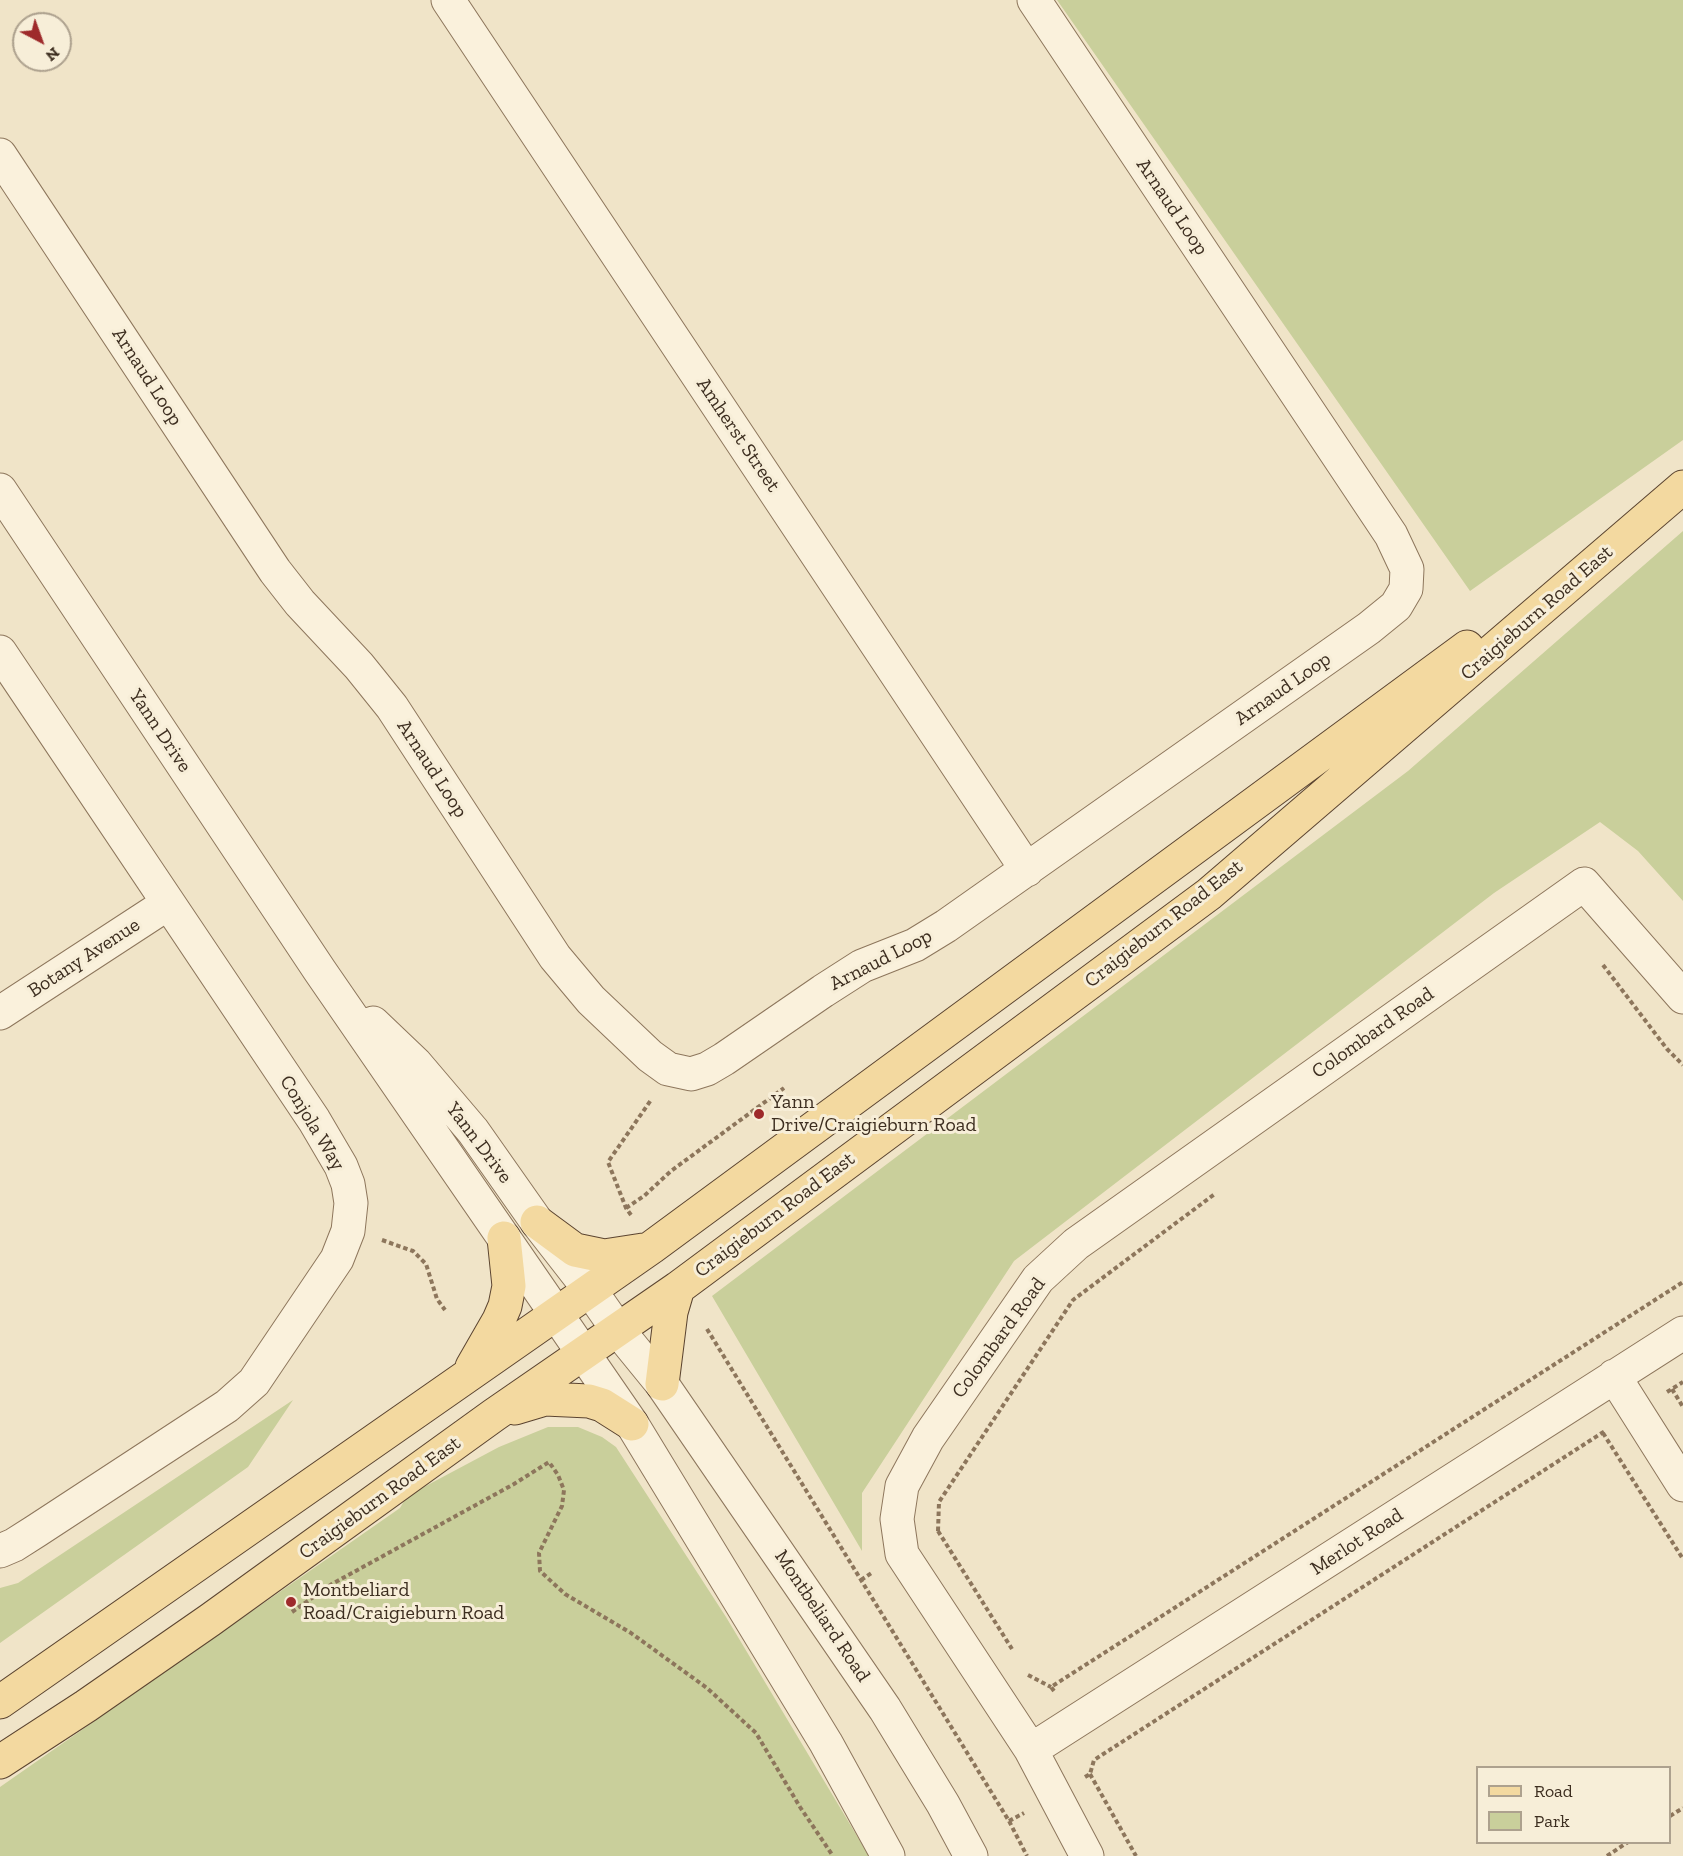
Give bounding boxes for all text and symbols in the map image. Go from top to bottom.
north arrow [12,12,72,72]
text: N [42,43,64,66]
street label: Arnaud Loop [1131,154,1213,260]
street label: Arnaud Loop [107,324,187,430]
street label: Amherst Street [691,373,785,497]
street label: Craigieburn Road East [1456,540,1618,686]
street label: Arnaud Loop [1230,647,1336,731]
street label: Yann Drive [123,685,197,777]
street label: Arnaud Loop [392,716,472,822]
street label: Craigieburn Road East [1080,855,1248,993]
street label: Botany Avenue [24,913,144,1003]
street label: Arnaud Loop [826,924,936,996]
street label: Colombard Road [1307,982,1439,1084]
street label: Conjola Way [274,1071,350,1175]
place label: Yann Drive/Craigieburn Road [771,1090,976,1137]
street label: Yann Drive [441,1098,517,1188]
marker: Yann Drive/Craigieburn Road [752,1107,766,1121]
street label: Craigieburn Road East [690,1147,860,1283]
street label: Colombard Road [947,1273,1051,1403]
street label: Craigieburn Road East [294,1431,466,1565]
street label: Merlot Road [1306,1503,1408,1581]
street label: Montbeliard Road [769,1545,875,1687]
place label: Montbeliard Road/Craigieburn Road [303,1578,504,1625]
marker: Montbeliard Road/Craigieburn Road [284,1595,298,1609]
legend [1476,1766,1671,1844]
text: Road [1534,1780,1573,1802]
text: Park [1534,1810,1570,1832]

